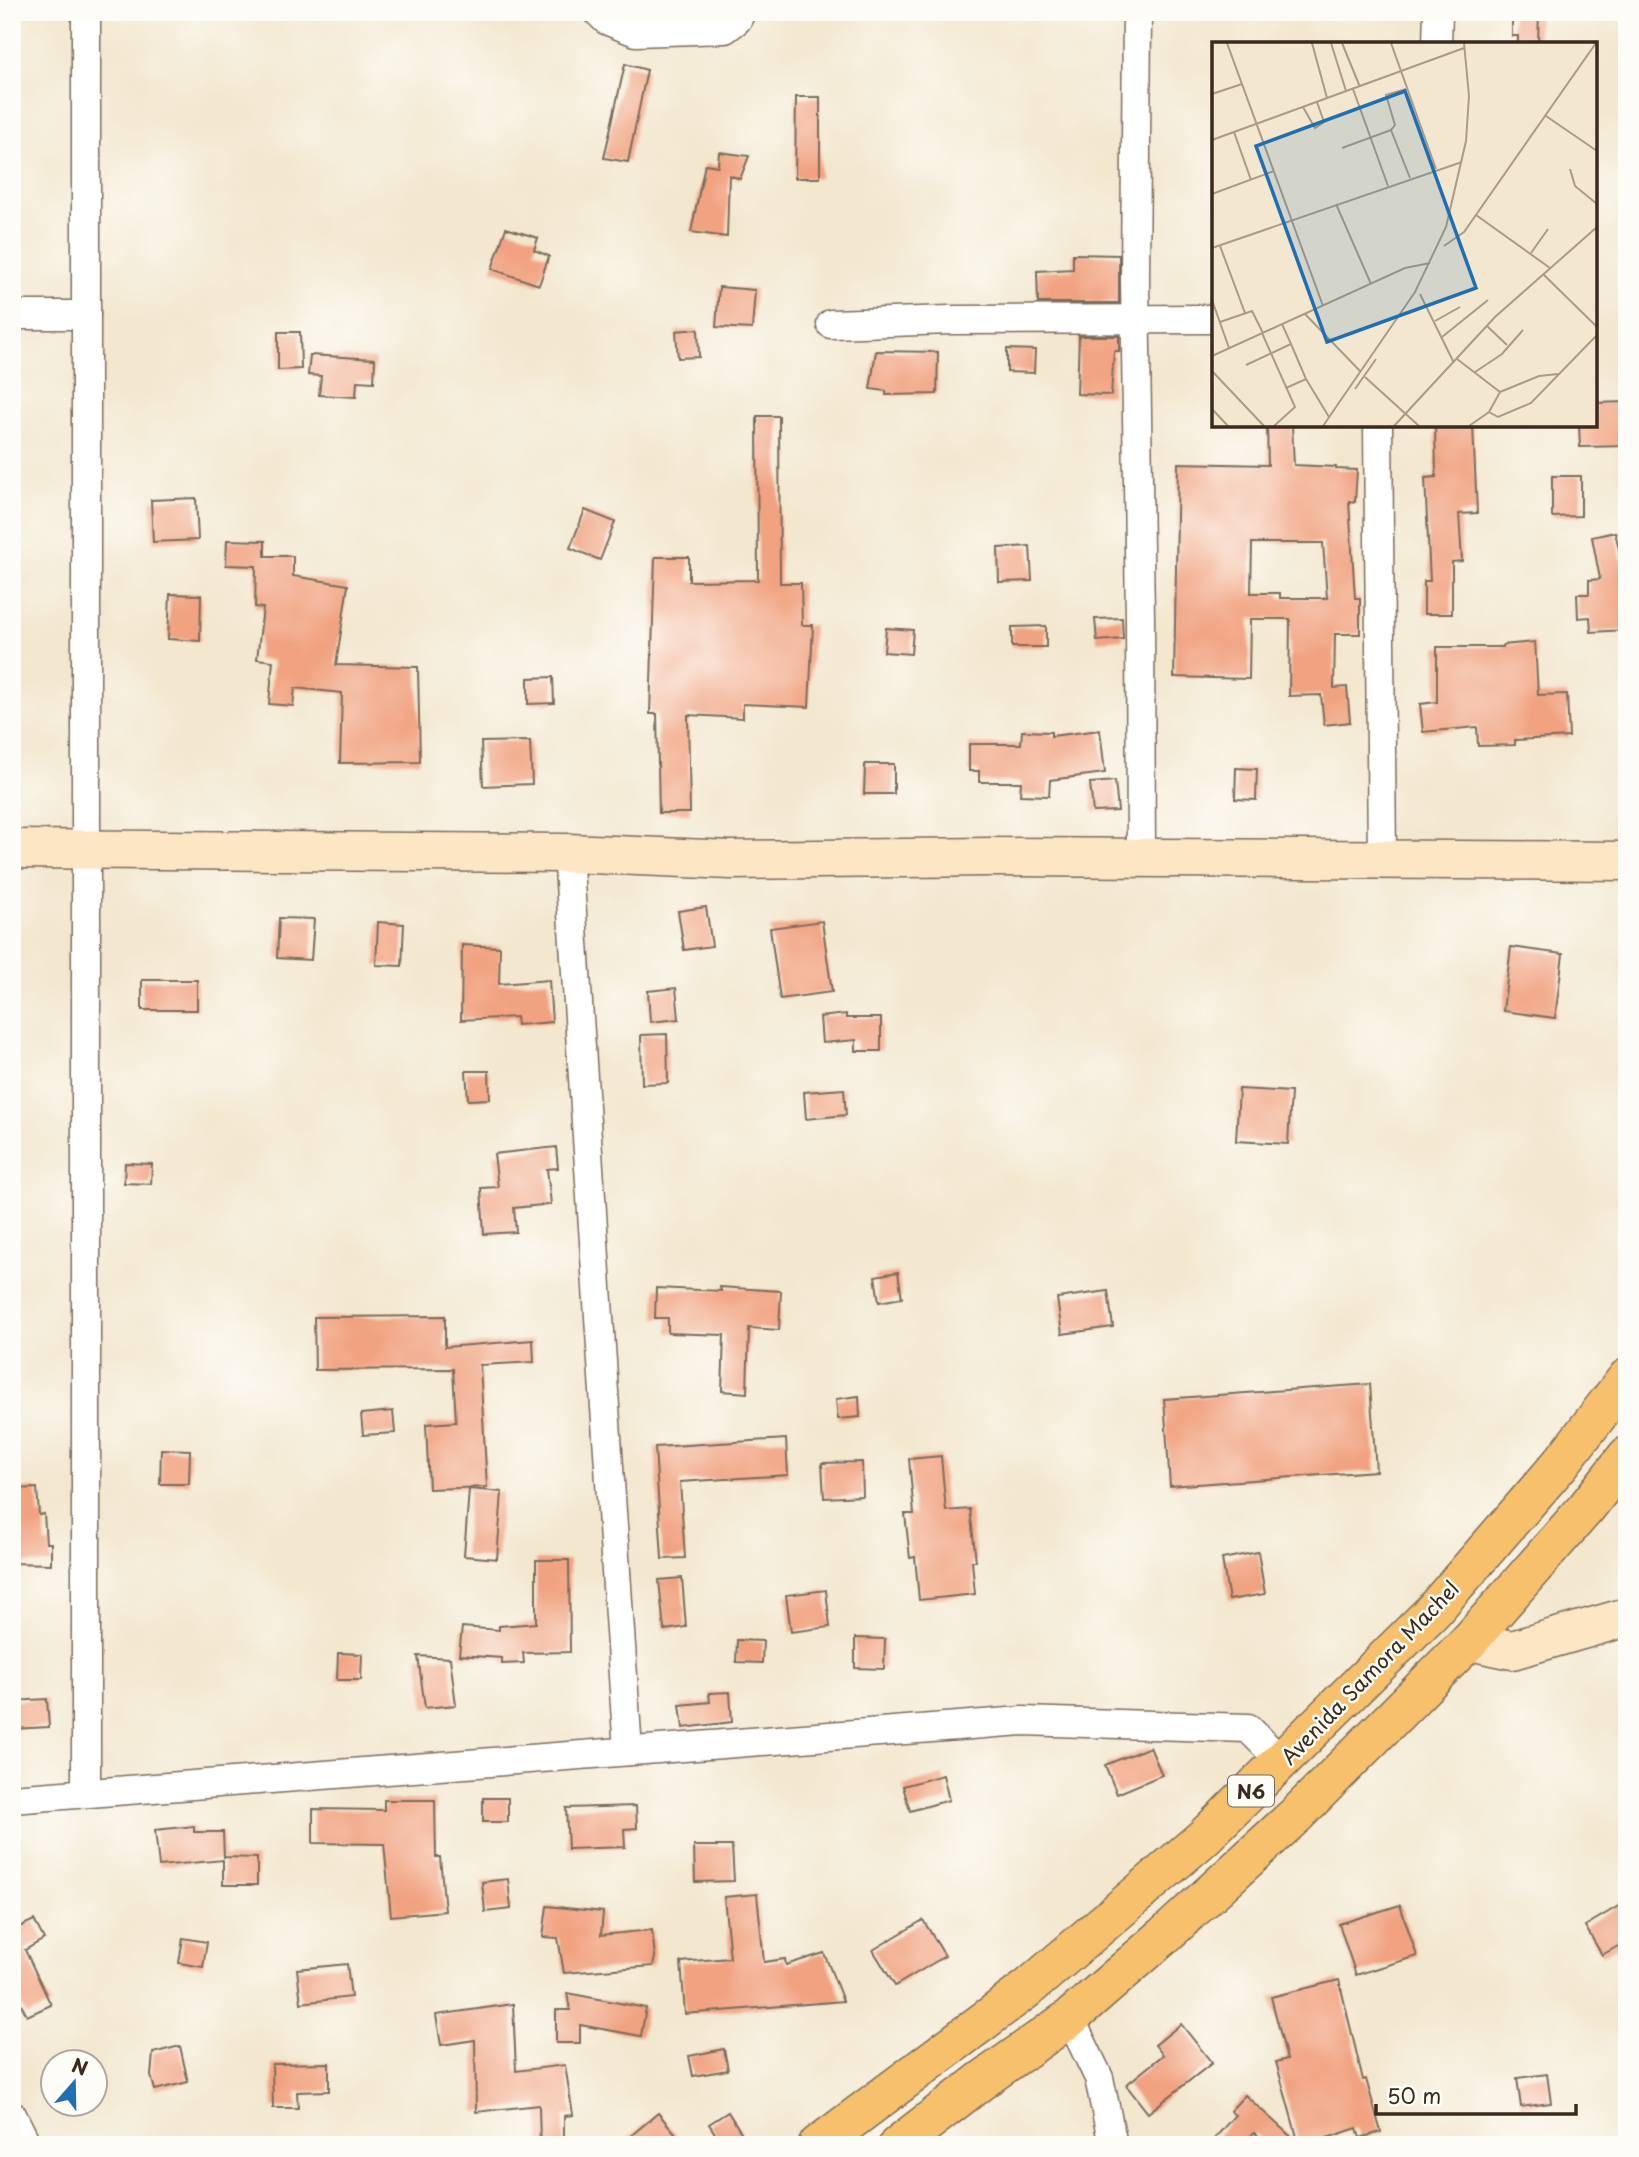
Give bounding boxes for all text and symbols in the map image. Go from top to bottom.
inset map [1212,42,1597,427]
street label: Avenida Samora Machel [1272,1573,1466,1771]
road number: N6 [1228,1776,1274,1806]
north arrow [38,2048,108,2118]
text: N [68,2050,92,2082]
scale bar [1376,2073,1576,2117]
text: 50 m [1387,2079,1441,2111]

